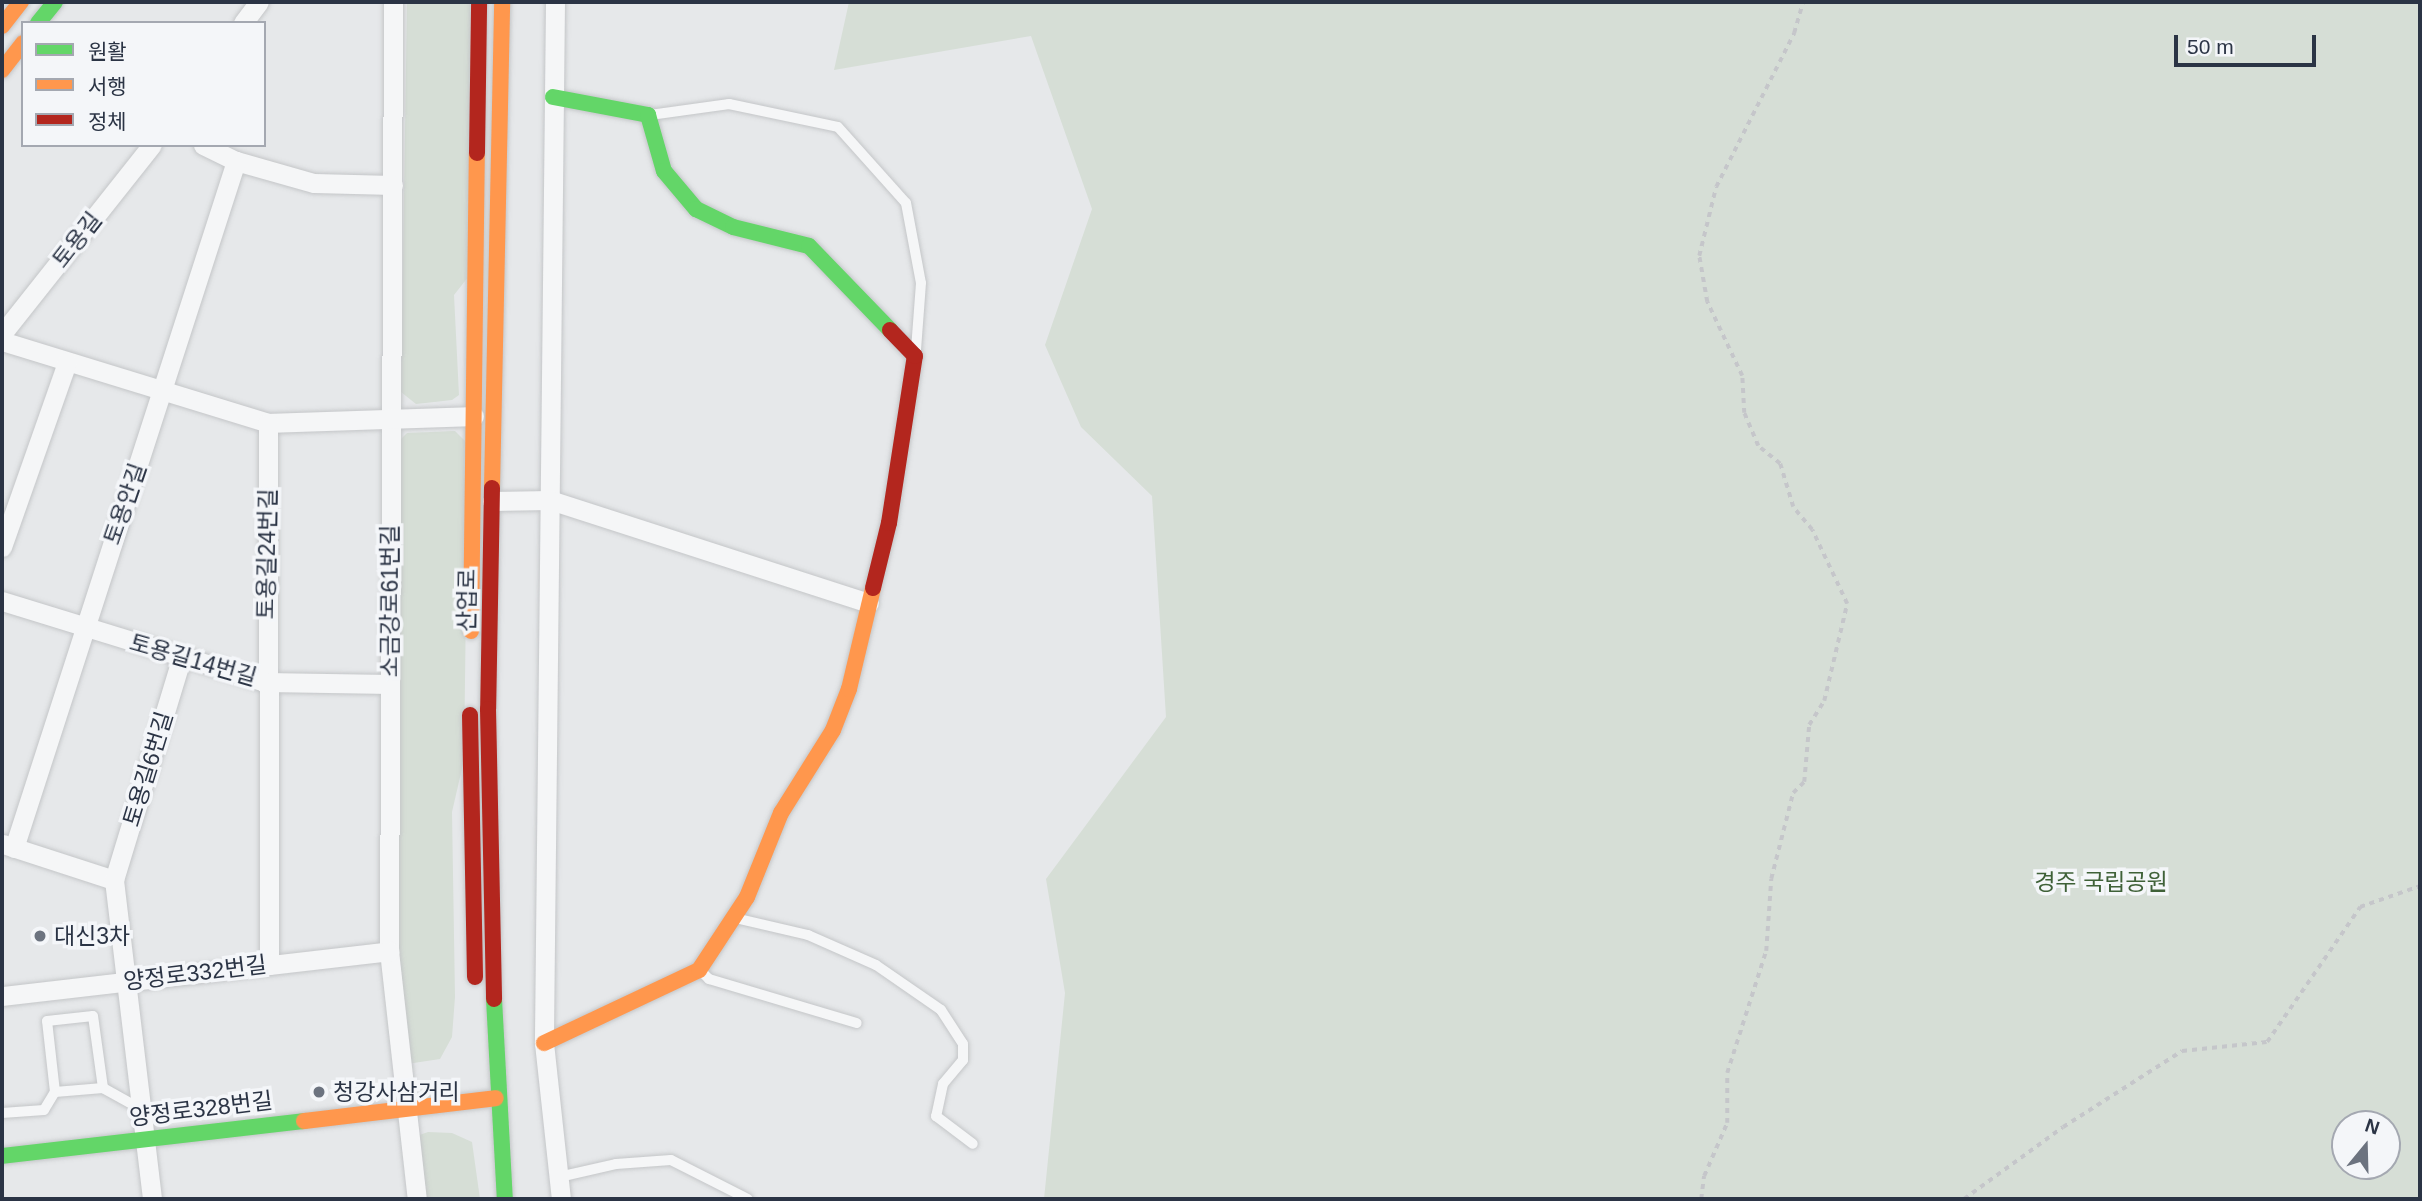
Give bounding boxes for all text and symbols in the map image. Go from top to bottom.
legend [21,21,266,147]
scale bar [2177,21,2319,65]
text: 50 m [2187,35,2234,58]
text: 원활 [88,40,127,63]
text: 서행 [88,75,127,98]
text: 정체 [88,110,127,133]
street label: 토용길 [47,206,107,274]
street label: 토용안길 [98,459,152,549]
street label: 토용길24번길 [252,488,282,620]
street label: 소금강로61번길 [376,525,404,677]
street label: 산업로 [453,568,481,632]
street label: 토용길14번길 [126,629,260,691]
street label: 토용길6번길 [117,708,179,830]
park label: 경주 국립공원 [2034,868,2168,896]
place label: 대신3차 [54,922,130,950]
marker: 대신3차 [32,928,48,944]
street label: 양정로332번길 [122,951,268,995]
place label: 청강사삼거리 [333,1078,460,1106]
marker: 청강사삼거리 [311,1084,327,1100]
street label: 양정로328번길 [128,1087,274,1131]
north arrow [2331,1110,2401,1180]
text: N [2362,1114,2382,1139]

